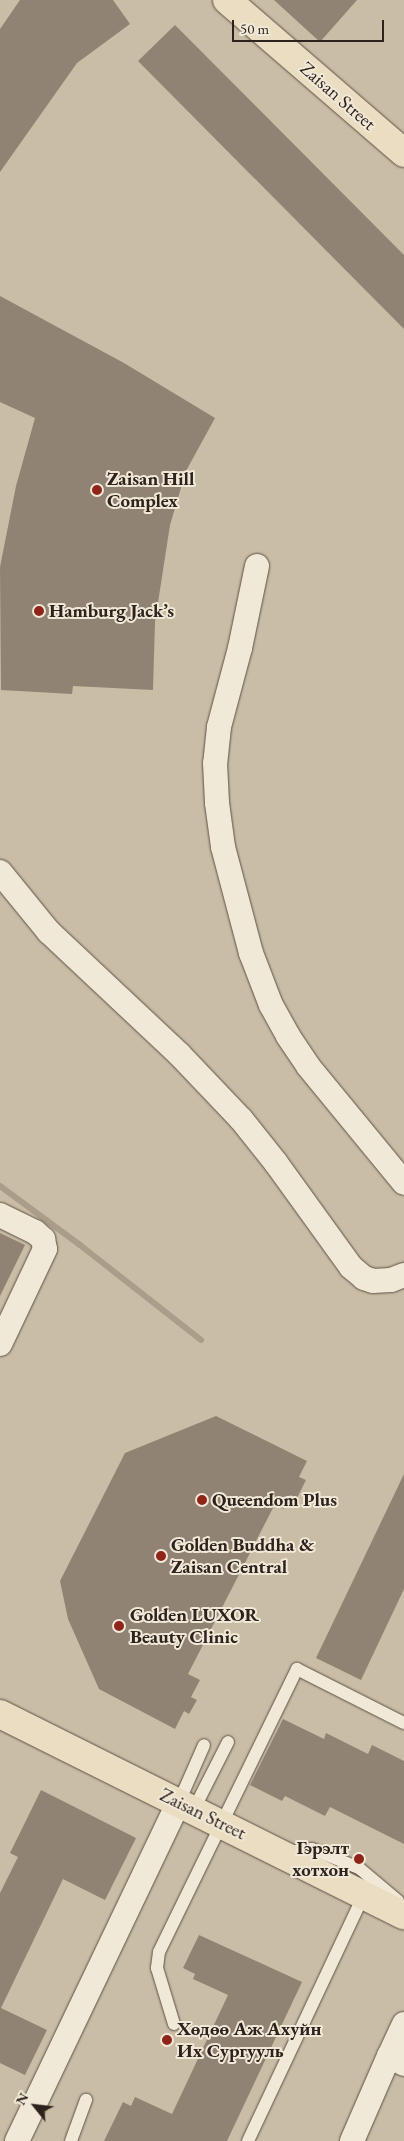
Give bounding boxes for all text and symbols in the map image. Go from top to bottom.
scale bar [234,10,386,42]
text: 50 m [240,19,269,38]
street label: Zaisan Street [295,57,381,135]
place label: Zaisan Hill Complex [107,468,194,512]
marker: Zaisan Hill Complex [91,484,103,496]
place label: Hamburg Jack’s [49,600,174,622]
marker: Hamburg Jack’s [33,605,45,617]
place label: Queendom Plus [212,1489,337,1511]
marker: Queendom Plus [196,1494,208,1506]
place label: Golden Buddha & Zaisan Central [171,1534,314,1578]
marker: Golden Buddha & Zaisan Central [155,1550,167,1562]
place label: Golden LUXOR Beauty Clinic [130,1604,259,1648]
marker: Golden LUXOR Beauty Clinic [112,1619,126,1633]
street label: Zaisan Street [156,1783,250,1845]
place label: Гэрэлт хотхон [292,1837,349,1881]
marker: Гэрэлт хотхон [353,1853,365,1865]
place label: Хөдөө Аж Ахуйн Их Сургууль [177,2018,322,2062]
marker: Хөдөө Аж Ахуйн Их Сургууль [161,2034,173,2046]
north arrow [10,2081,60,2131]
text: N [11,2089,32,2108]

